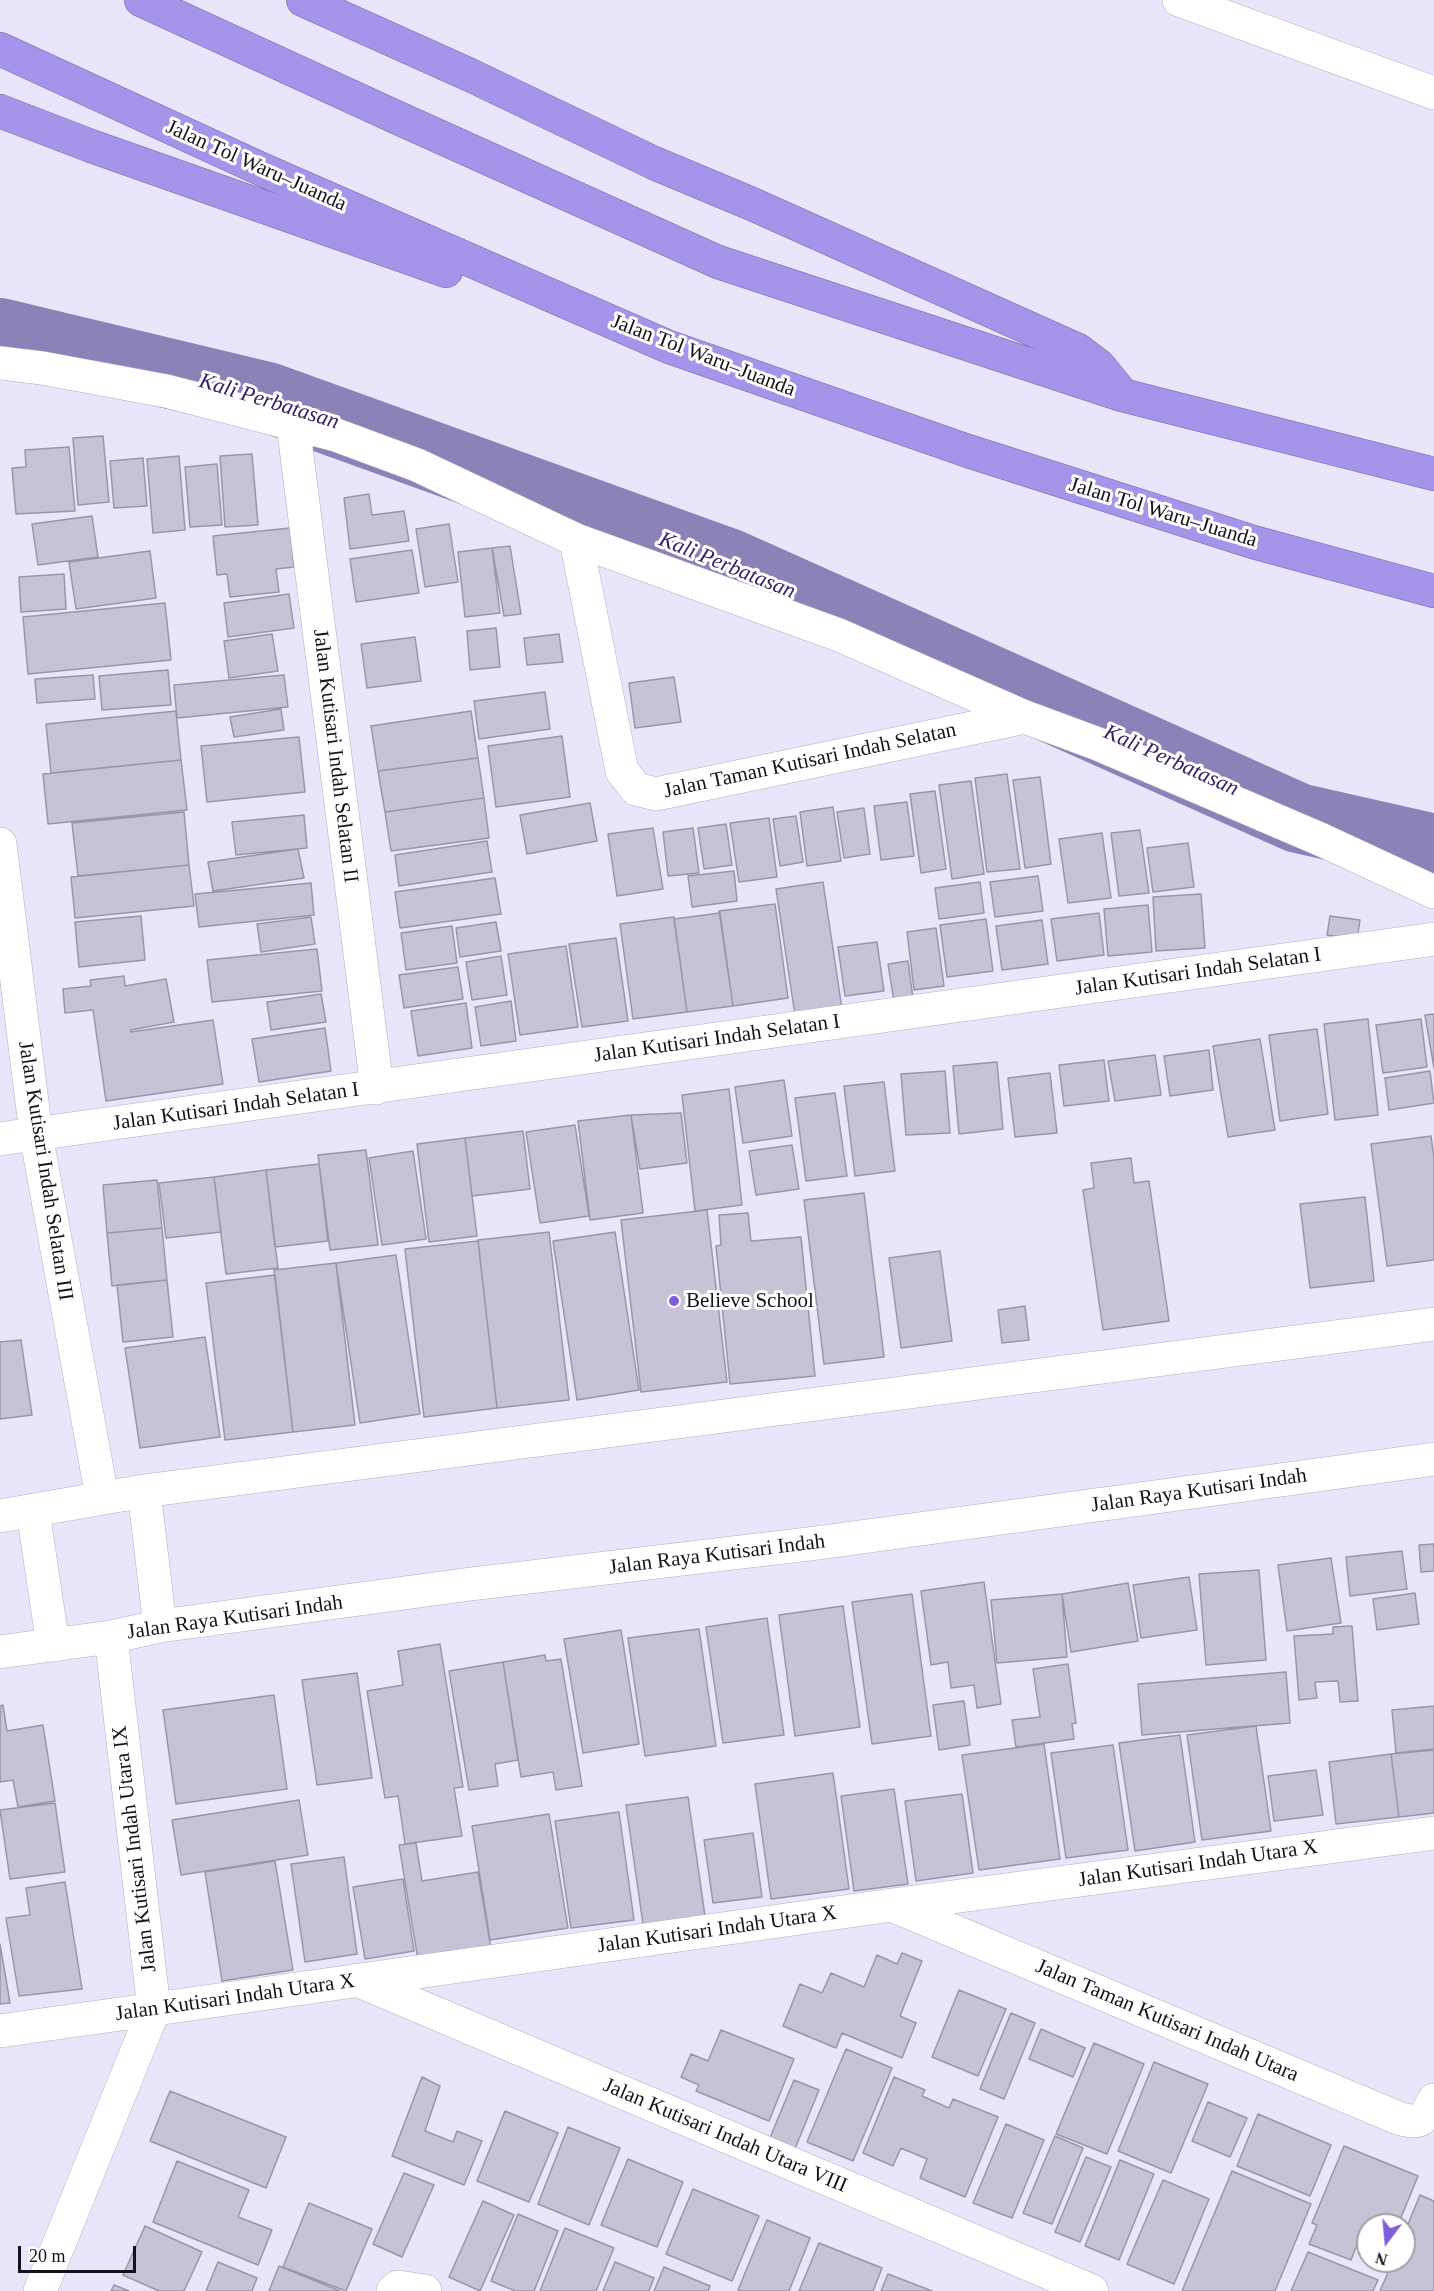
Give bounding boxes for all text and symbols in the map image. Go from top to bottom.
street label: Jalan Tol Waru–Juanda [162,115,350,217]
street label: Jalan Tol Waru–Juanda [607,309,799,403]
water label: Kali Perbatasan [196,368,342,436]
street label: Jalan Tol Waru–Juanda [1066,472,1260,554]
water label: Kali Perbatasan [655,527,799,605]
street label: Jalan Kutisari Indah Selatan II [307,628,363,884]
street label: Jalan Taman Kutisari Indah Selatan [662,718,958,804]
water label: Kali Perbatasan [1099,719,1243,803]
street label: Jalan Kutisari Indah Selatan I [1073,942,1323,1002]
street label: Jalan Kutisari Indah Selatan I [592,1009,842,1069]
street label: Jalan Kutisari Indah Selatan III [12,1039,78,1303]
street label: Jalan Kutisari Indah Selatan I [111,1077,361,1137]
place label: Believe School [686,1288,814,1314]
marker: Believe School [667,1294,681,1308]
street label: Jalan Raya Kutisari Indah [1090,1463,1308,1519]
street label: Jalan Raya Kutisari Indah [608,1529,826,1581]
street label: Jalan Raya Kutisari Indah [126,1590,344,1646]
street label: Jalan Kutisari Indah Utara IX [107,1724,163,1974]
street label: Jalan Kutisari Indah Utara X [1077,1835,1319,1893]
street label: Jalan Kutisari Indah Utara X [596,1901,838,1959]
street label: Jalan Taman Kutisari Indah Utara [1032,1954,1302,2088]
street label: Jalan Kutisari Indah Utara X [114,1969,356,2027]
street label: Jalan Kutisari Indah Utara VIII [599,2073,851,2199]
north arrow [1356,2213,1416,2273]
scale bar [21,2234,140,2272]
text: 20 m [29,2246,66,2266]
text: N [1374,2249,1389,2269]

